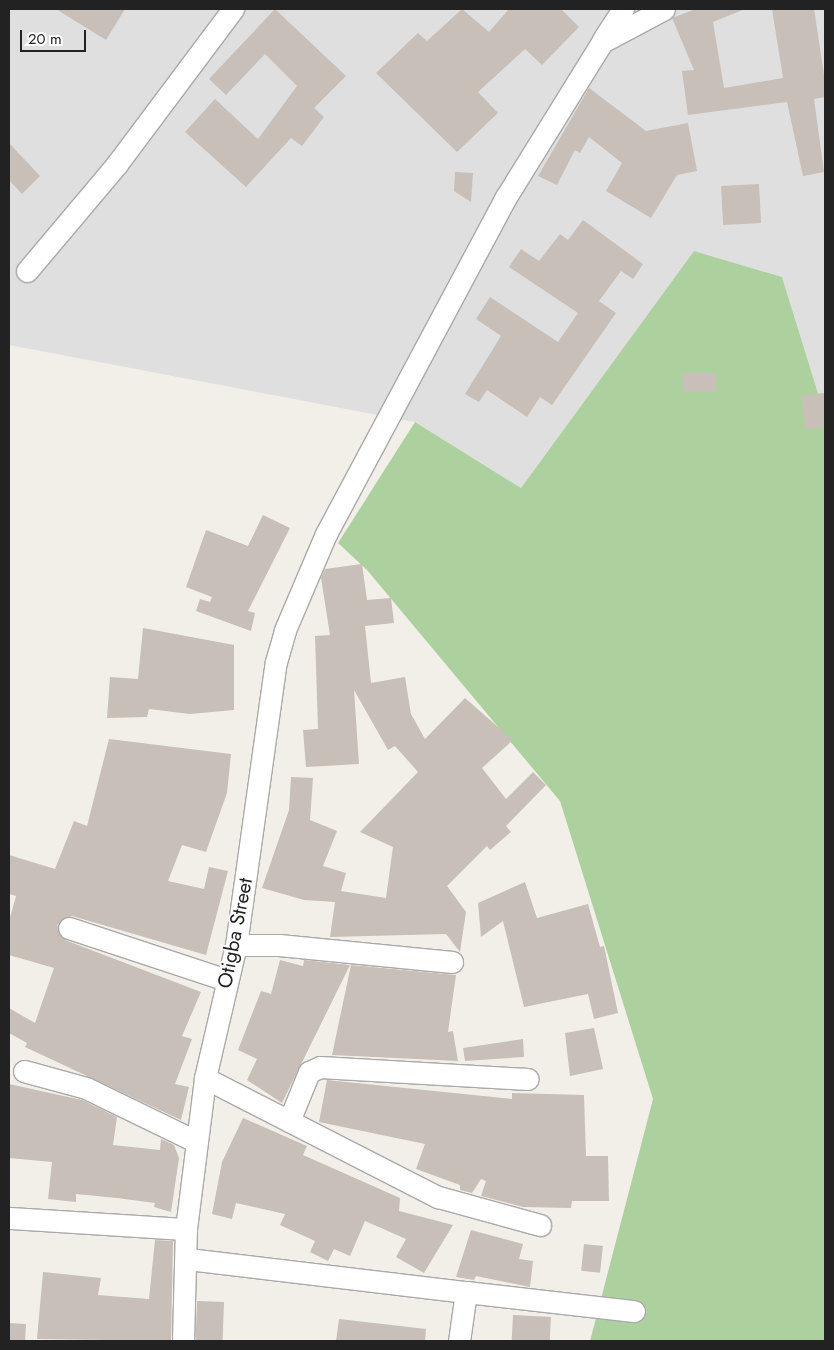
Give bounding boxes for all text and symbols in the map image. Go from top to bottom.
scale bar [22,20,89,52]
text: 20 m [28,28,62,50]
street label: Otigba Street [213,876,257,990]

